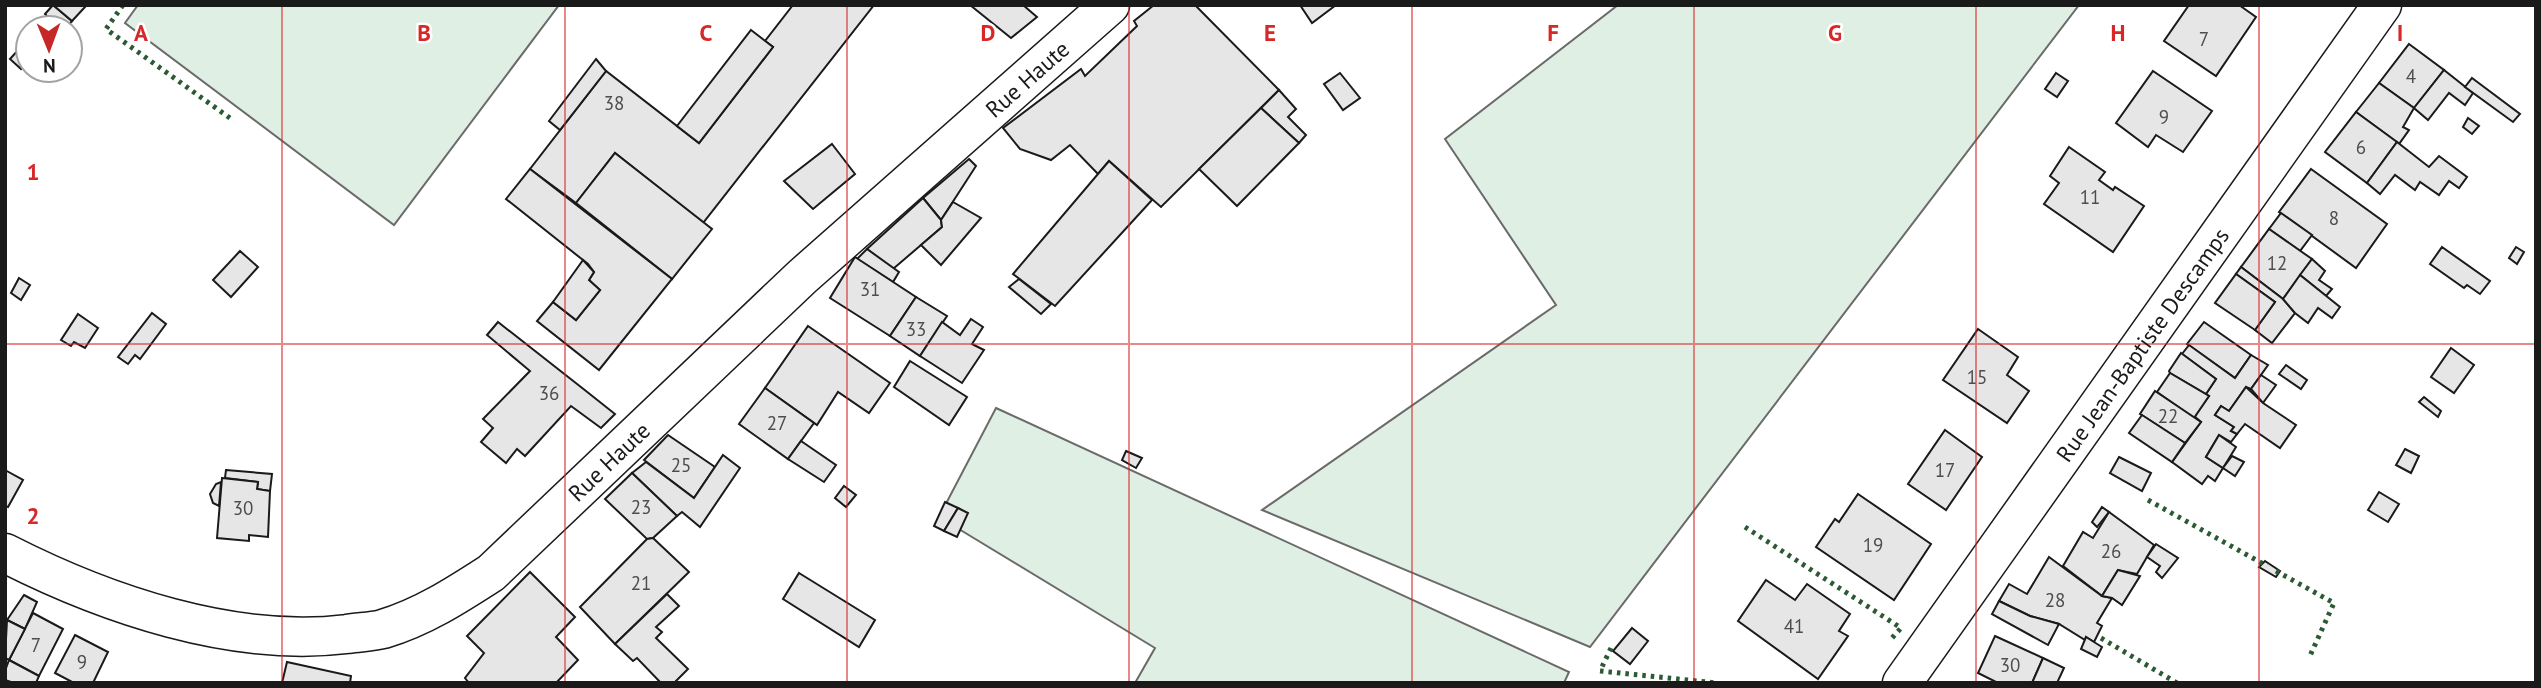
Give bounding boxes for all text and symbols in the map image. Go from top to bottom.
north arrow [14,14,84,84]
text: A [134,18,148,47]
text: B [417,18,431,47]
text: C [700,18,713,47]
text: D [981,18,995,47]
text: E [1264,18,1276,47]
text: F [1547,18,1559,47]
text: G [1828,18,1842,47]
text: H [2111,18,2125,47]
text: I [2397,18,2403,47]
house number: 7 [2199,27,2209,51]
street label: Rue Haute [979,34,1075,123]
text: N [43,54,56,78]
house number: 4 [2406,64,2416,88]
house number: 38 [604,91,624,115]
house number: 9 [2159,105,2169,129]
house number: 6 [2356,135,2366,159]
text: 1 [26,157,40,186]
house number: 11 [2080,185,2100,209]
house number: 8 [2329,206,2339,230]
street label: Rue Jean-Baptiste Descamps [2049,222,2234,467]
house number: 12 [2267,251,2287,275]
house number: 31 [860,277,880,301]
house number: 33 [906,317,926,341]
house number: 15 [1967,365,1987,389]
house number: 36 [539,381,559,405]
house number: 22 [2158,404,2178,428]
house number: 27 [767,411,787,435]
street label: Rue Haute [561,415,656,507]
house number: 25 [671,453,691,477]
house number: 17 [1935,458,1955,482]
house number: 23 [631,495,651,519]
house number: 30 [233,496,253,520]
text: 2 [26,501,40,530]
house number: 19 [1863,533,1883,557]
house number: 26 [2101,539,2121,563]
house number: 21 [631,571,651,595]
house number: 28 [2045,588,2065,612]
house number: 41 [1784,614,1804,638]
house number: 7 [31,633,41,657]
house number: 9 [77,650,87,674]
house number: 30 [2000,653,2020,677]

